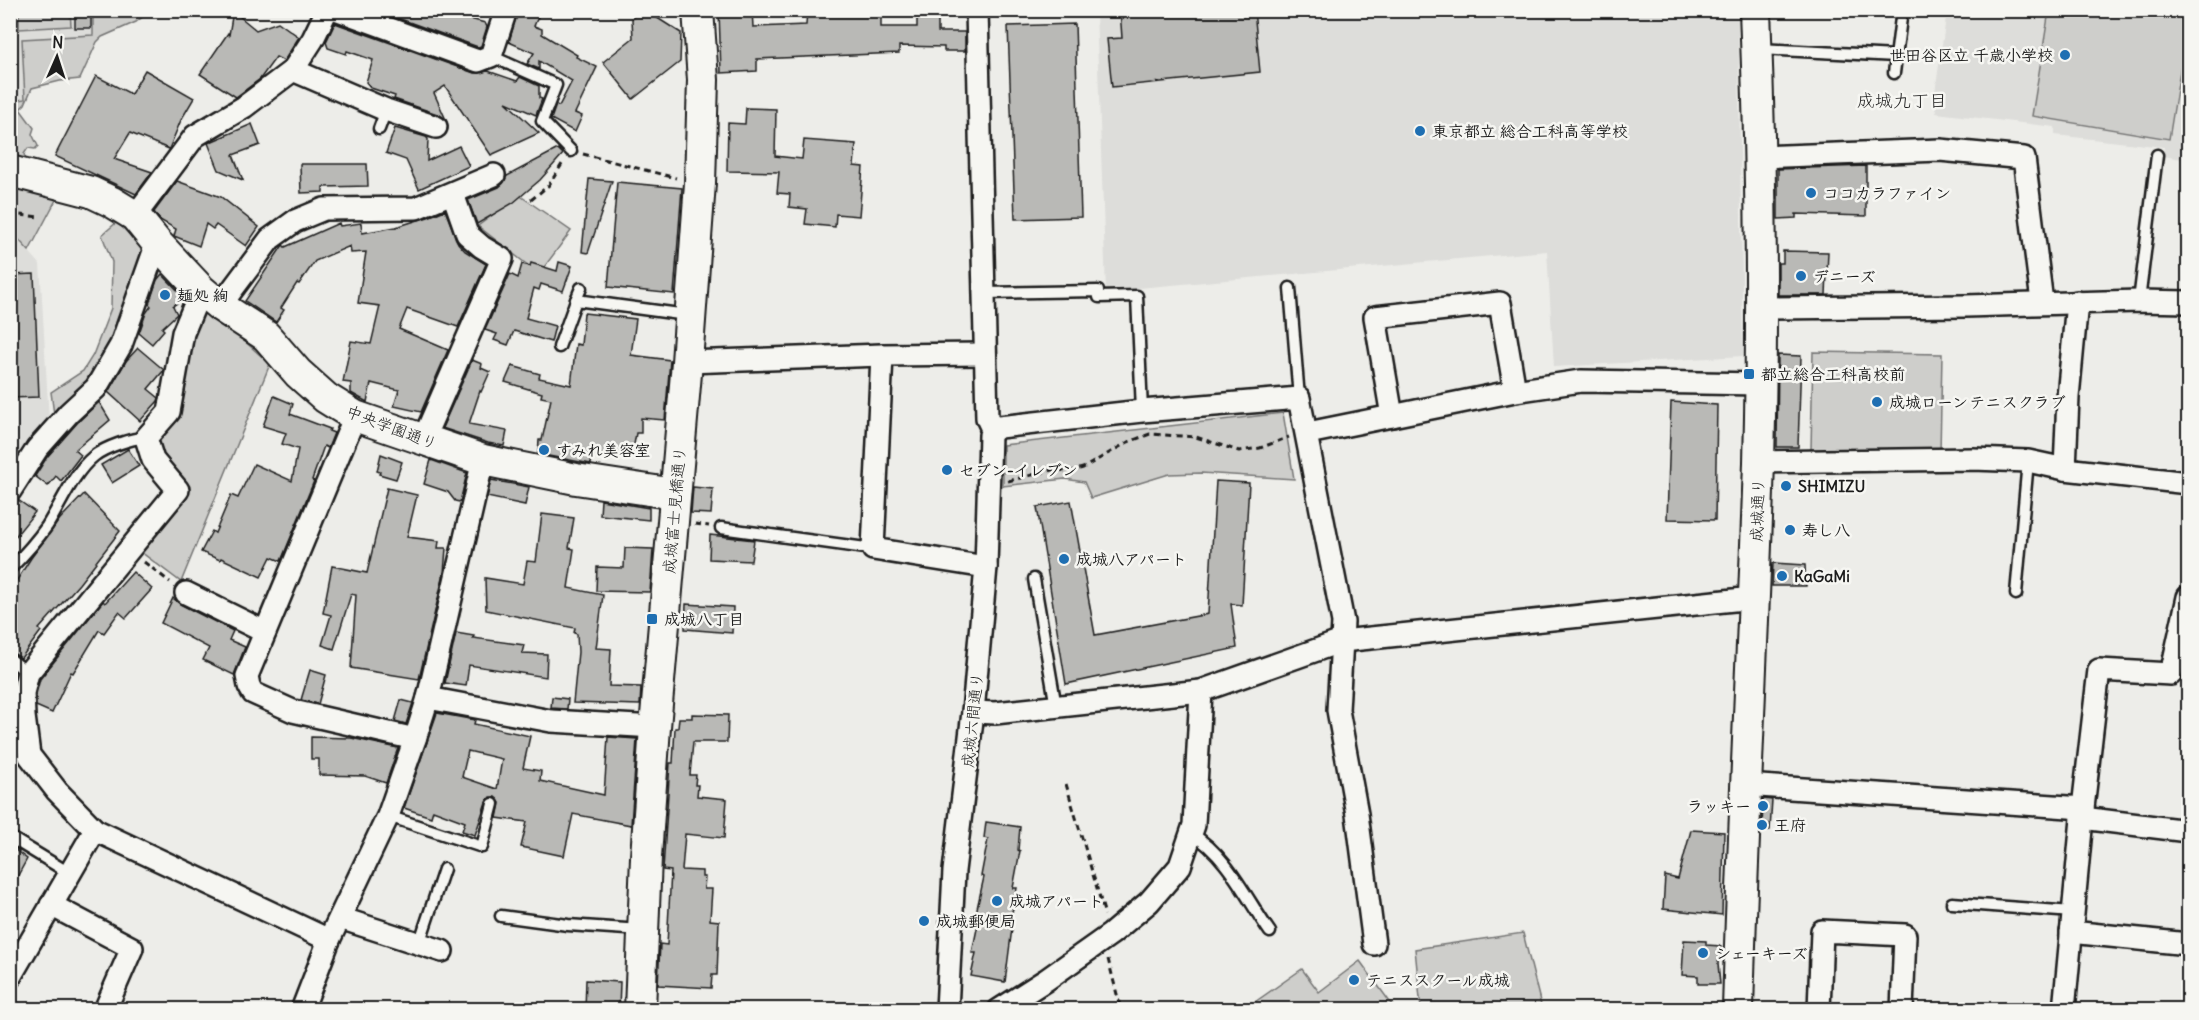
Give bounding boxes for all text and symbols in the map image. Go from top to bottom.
north arrow [27,27,87,87]
text: N [52,32,64,52]
place label: 世田谷区立 千歳小学校 [1889,45,2053,65]
marker: 世田谷区立 千歳小学校 [2058,48,2072,62]
district label: 成城九丁目 [1857,89,1947,112]
place label: 東京都立 総合工科高等学校 [1432,121,1628,141]
marker: 東京都立 総合工科高等学校 [1413,124,1427,138]
place label: ココカラファイン [1823,183,1951,203]
marker: ココカラファイン [1804,186,1818,200]
place label: デニーズ [1813,266,1875,286]
marker: デニーズ [1794,269,1808,283]
place label: 麺処 絢 [177,285,229,305]
marker: 麺処 絢 [158,288,172,302]
place label: 都立総合工科高校前 [1761,364,1905,384]
marker: 都立総合工科高校前 [1742,367,1756,381]
place label: 成城ローンテニスクラブ [1889,392,2066,412]
marker: 成城ローンテニスクラブ [1870,395,1884,409]
street label: 中央学園通り [344,400,440,454]
place label: すみれ美容室 [556,440,651,460]
marker: すみれ美容室 [537,443,551,457]
street label: 成城富士見橋通り [658,445,690,575]
place label: セブン-イレブン [959,460,1078,480]
marker: セブン-イレブン [940,463,954,477]
place label: SHIMIZU [1798,476,1865,496]
street label: 成城通り [1746,478,1768,542]
marker: SHIMIZU [1779,479,1793,493]
place label: 寿し八 [1802,520,1850,540]
marker: 寿し八 [1783,523,1797,537]
place label: 成城八アパート [1076,549,1187,569]
marker: 成城八アパート [1057,552,1071,566]
place label: KaGaMi [1794,566,1850,586]
marker: KaGaMi [1775,569,1789,583]
place label: 成城八丁目 [664,609,744,629]
marker: 成城八丁目 [645,612,659,626]
street label: 成城六間通り [957,671,987,769]
place label: ラッキー [1687,796,1751,816]
marker: ラッキー [1756,799,1770,813]
place label: 王府 [1774,815,1806,835]
marker: 王府 [1755,818,1769,832]
place label: 成城アパート [1009,891,1104,911]
marker: 成城アパート [990,894,1004,908]
place label: 成城郵便局 [936,911,1016,931]
marker: 成城郵便局 [917,914,931,928]
place label: シェーキーズ [1715,943,1807,963]
marker: シェーキーズ [1696,946,1710,960]
place label: テニススクール成城 [1366,970,1510,990]
marker: テニススクール成城 [1347,973,1361,987]

